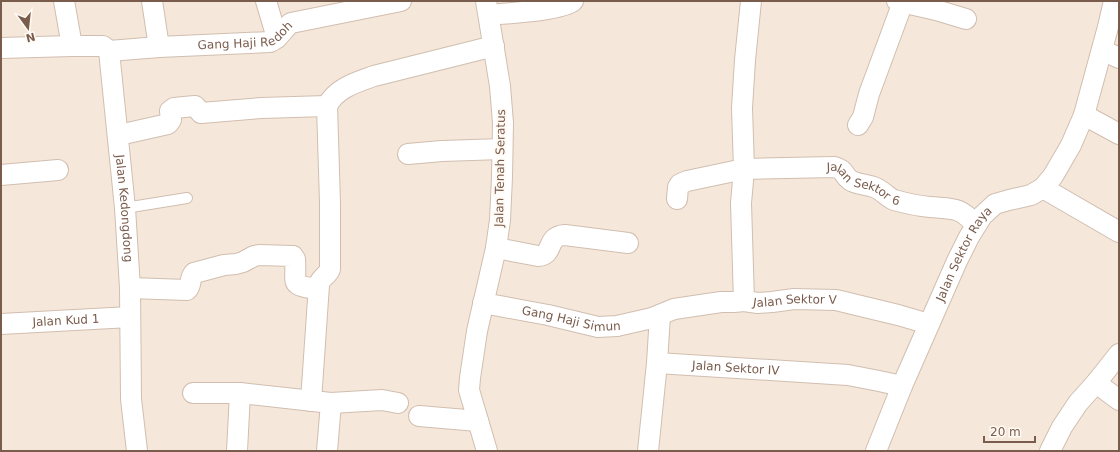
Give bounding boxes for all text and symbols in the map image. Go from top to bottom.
north arrow [8,8,48,48]
street label: Gang Haji Redoh [197,18,295,52]
text: N [24,30,37,45]
street label: Jalan Tenah Seratus [492,109,508,228]
street label: Jalan Kedongdong [112,153,135,263]
street label: Jalan Sektor 6 [826,160,902,208]
street label: Jalan Sektor Raya [933,204,995,305]
street label: Jalan Sektor V [751,292,838,310]
street label: Gang Haji Simun [521,303,621,334]
street label: Jalan Kud 1 [31,312,100,329]
street label: Jalan Sektor IV [691,358,781,378]
scale bar [984,418,1035,444]
text: 20 m [990,425,1021,439]

